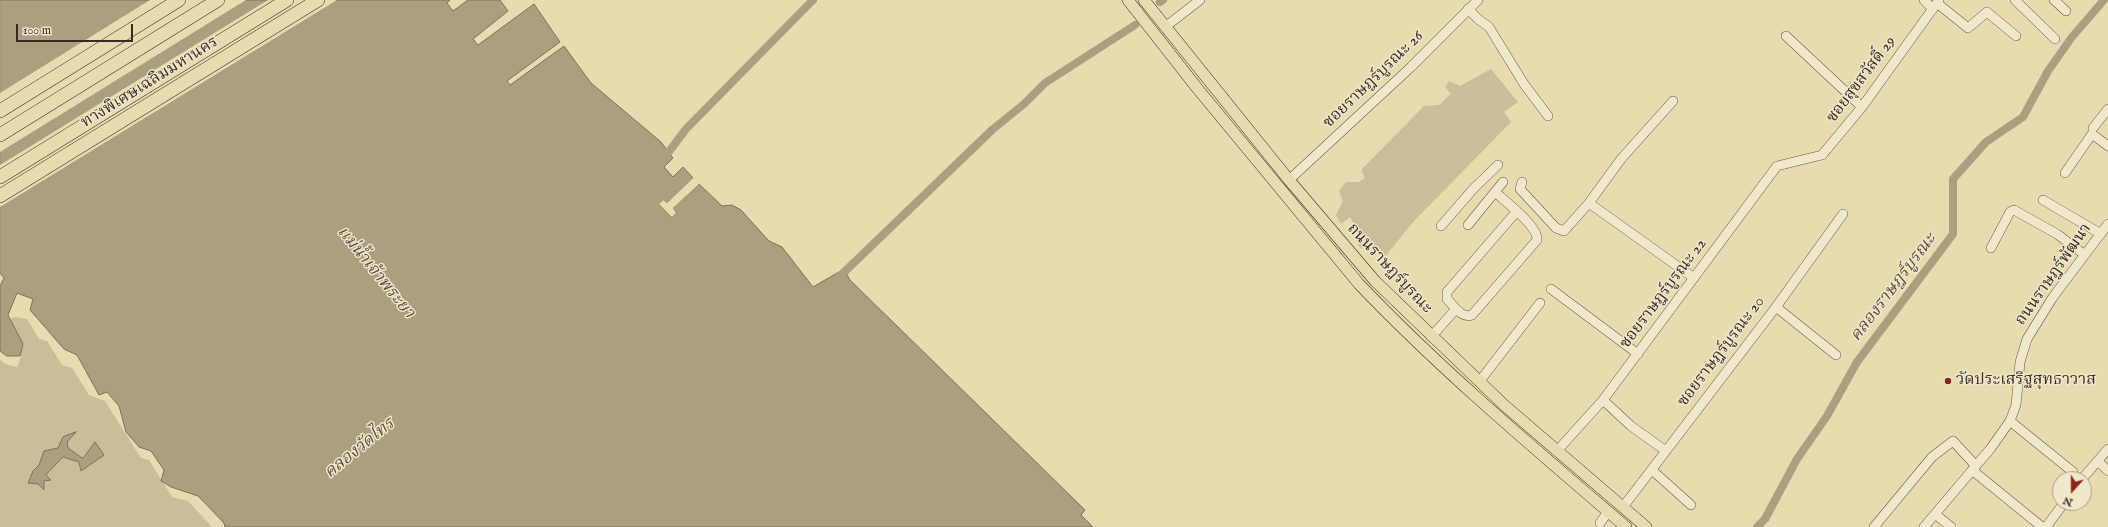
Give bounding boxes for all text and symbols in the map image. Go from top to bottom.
scale bar [18,16,135,42]
text: 100 m [23,23,51,38]
street label: ซอยราษฎร์บูรณะ 26 [1320,27,1428,133]
street label: ทางพิเศษเฉลิมมหานคร [78,33,222,133]
street label: ซอยสุขสวัสดิ์ 29 [1823,33,1901,127]
street label: ถนนราษฎร์บูรณะ [1342,220,1436,318]
street label: ถนนราษฎร์พัฒนา [2012,220,2096,330]
water label: แม่น้ำเจ้าพระยา [332,223,418,323]
water label: คลองราษฎร์บูรณะ [1847,230,1941,346]
street label: ซอยราษฎร์บูรณะ 22 [1616,235,1712,353]
street label: ซอยราษฎร์บูรณะ 20 [1674,293,1770,411]
place label: วัดประเสริฐสุทธาวาส [1956,371,2096,391]
marker: วัดประเสริฐสุทธาวาส [1943,376,1953,386]
water label: คลองวัดไทร [321,415,399,483]
north arrow [2052,471,2092,511]
text: N [2061,493,2075,510]

